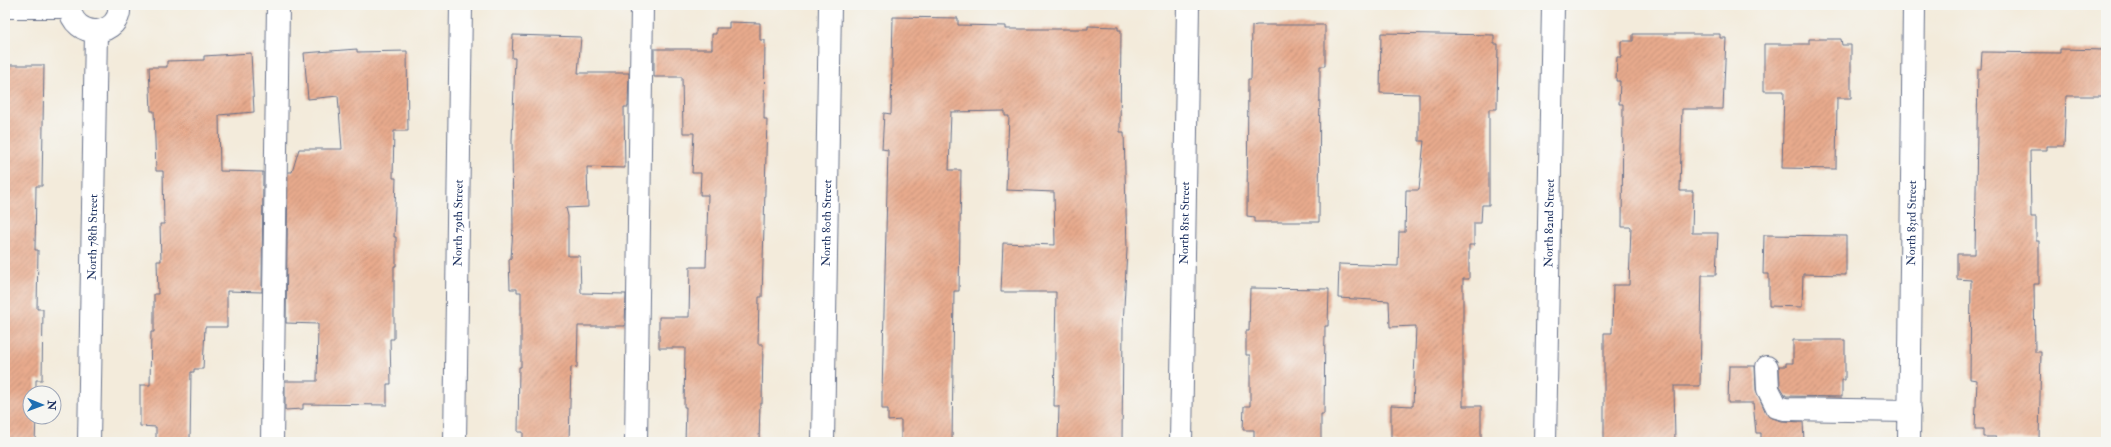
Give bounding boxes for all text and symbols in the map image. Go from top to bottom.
street label: North 82nd Street [1541,178,1558,268]
street label: North 79th Street [450,179,467,267]
street label: North 80th Street [819,179,835,267]
street label: North 83rd Street [1904,180,1920,266]
street label: North 81st Street [1177,181,1193,265]
street label: North 78th Street [85,194,101,280]
north arrow [22,385,62,425]
text: N [45,399,58,411]

